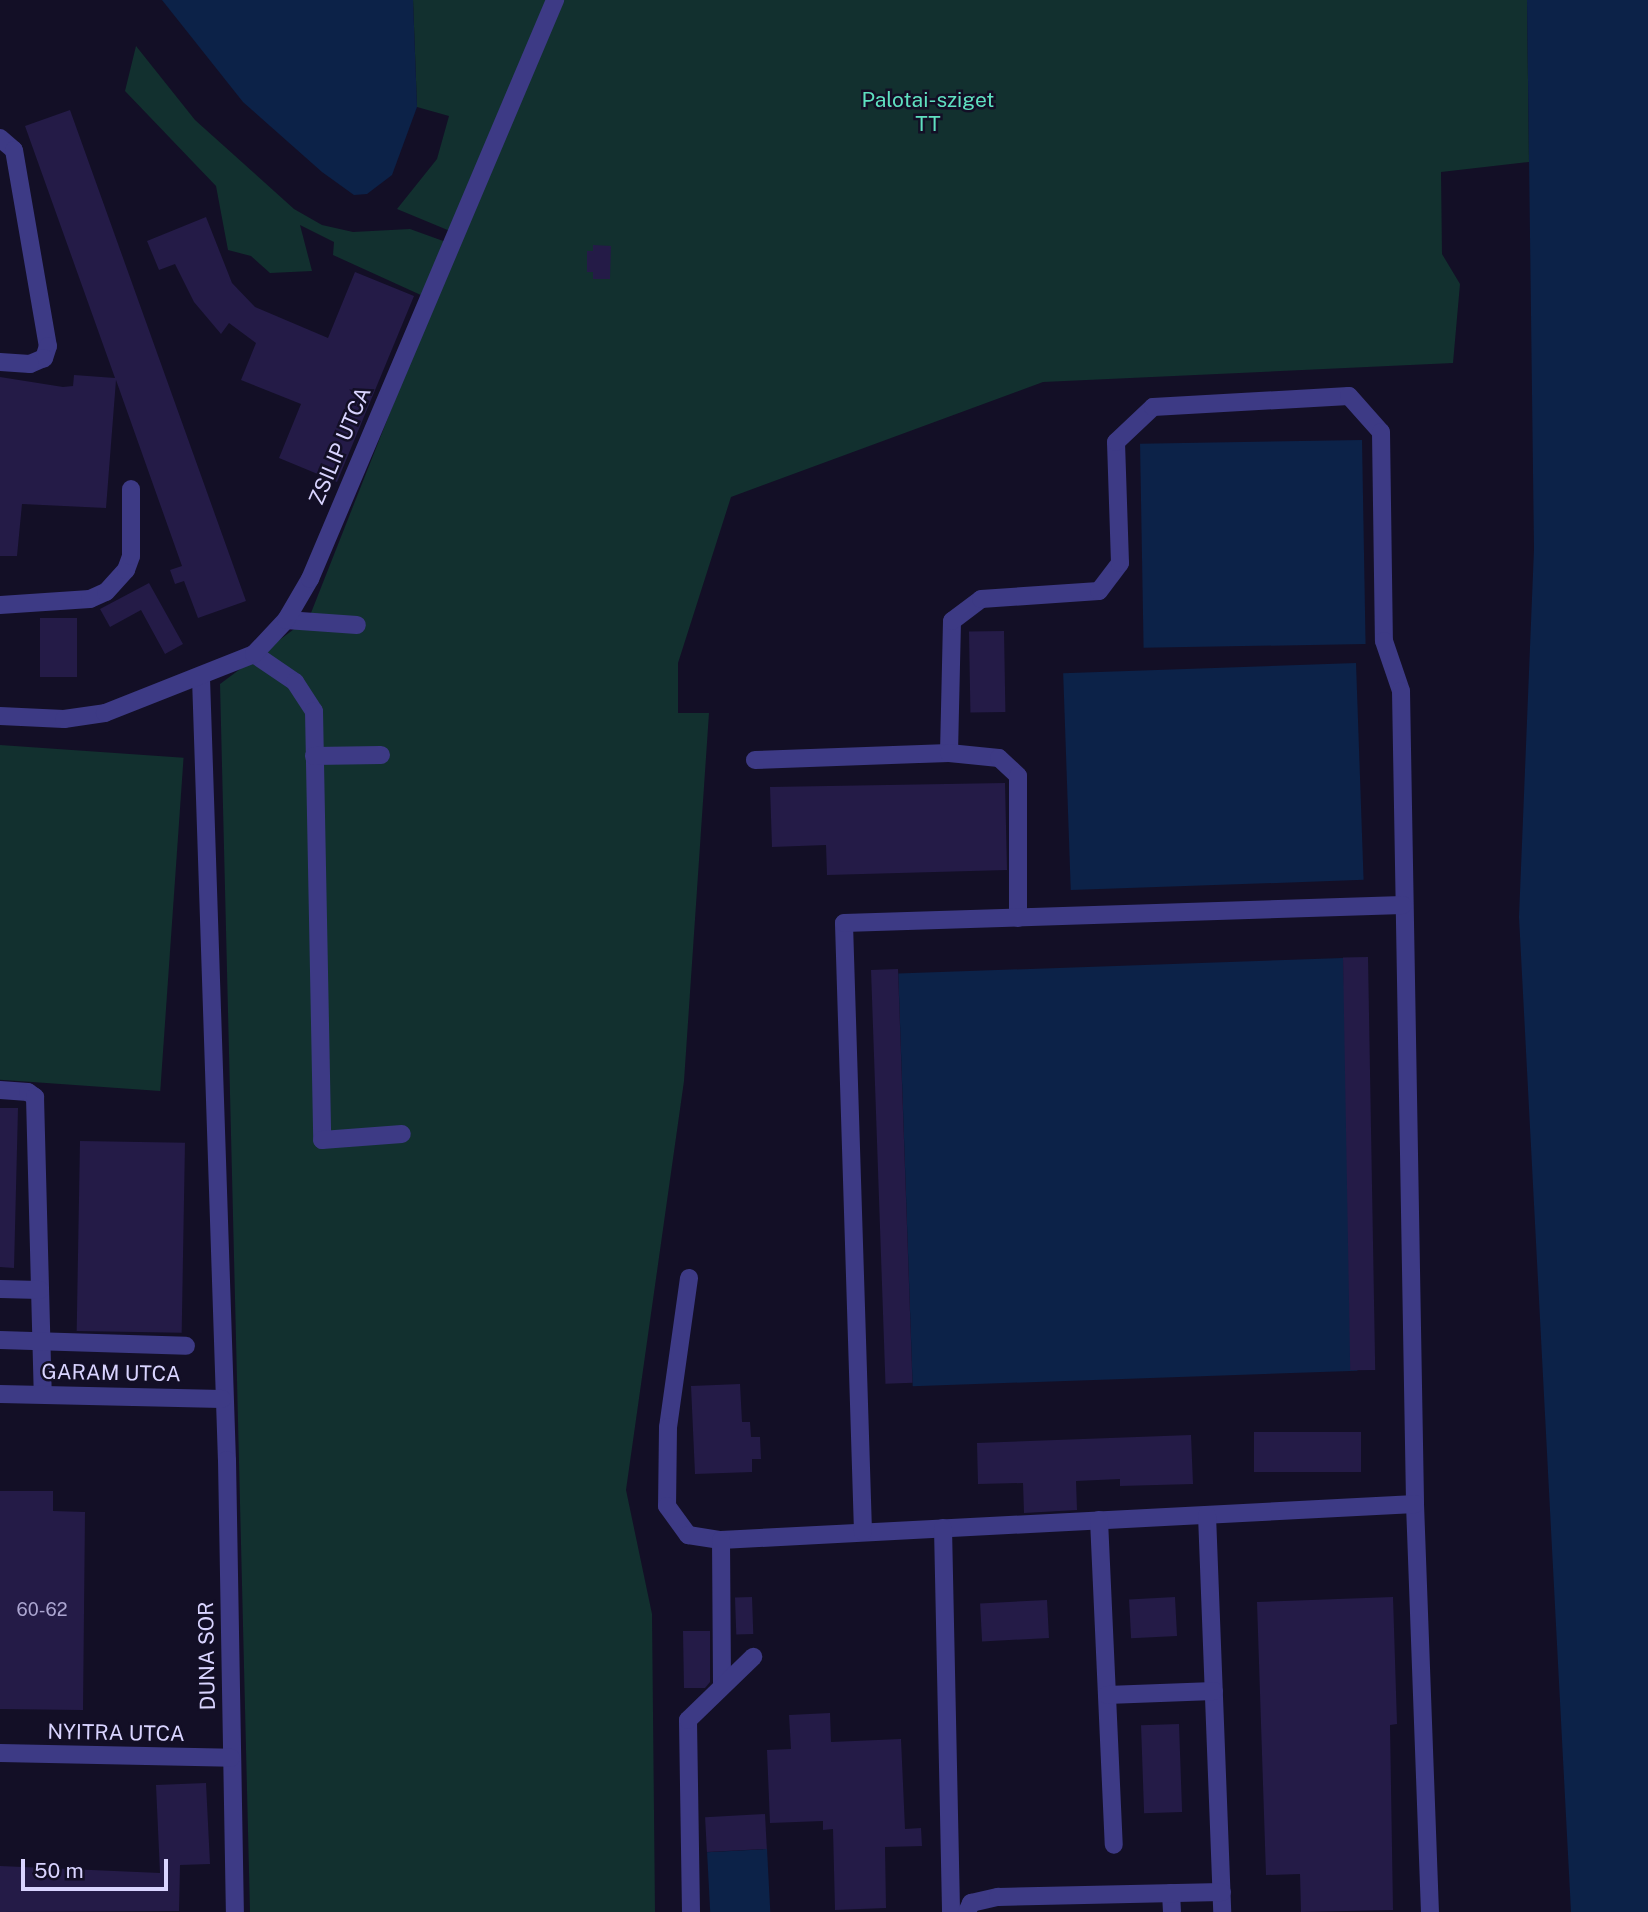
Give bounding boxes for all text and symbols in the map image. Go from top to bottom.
park label: Palotai-sziget TT [861,87,995,137]
street label: ZSILIP UTCA [304,383,376,509]
street label: GARAM UTCA [41,1359,181,1387]
house number: 60-62 [17,1599,67,1621]
street label: DUNA SOR [193,1602,221,1710]
street label: NYITRA UTCA [47,1719,185,1747]
scale bar [24,1846,172,1890]
text: 50 m [34,1858,84,1883]

